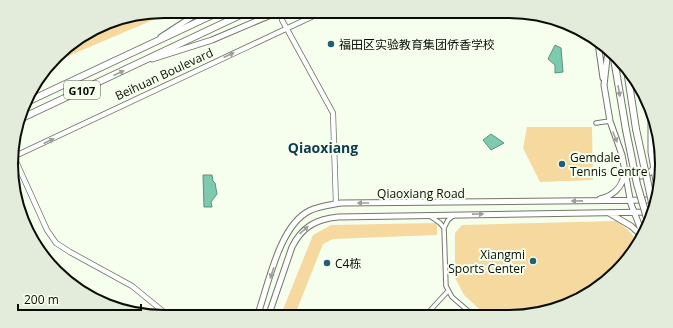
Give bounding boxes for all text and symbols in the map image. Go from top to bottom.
place label: 福田区实验教育集团侨香学校 [339,36,495,53]
marker: 福田区实验教育集团侨香学校 [326,39,336,49]
street label: Beihuan Boulevard [112,44,216,104]
one-way arrow [224,52,235,58]
one-way arrow [113,70,124,76]
road number: G107 [64,81,100,99]
one-way arrow [617,85,623,97]
one-way arrow [613,132,619,144]
one-way arrow [43,138,54,144]
district label: Qiaoxiang [288,138,358,157]
place label: Gemdale Tennis Centre [570,149,648,180]
marker: Gemdale Tennis Centre [557,159,567,169]
street label: Qiaoxiang Road [377,185,465,202]
one-way arrow [570,198,583,204]
one-way arrow [356,200,369,206]
one-way arrow [472,211,485,217]
one-way arrow [299,225,310,234]
place label: Xiangmi Sports Center [448,246,525,277]
place label: C4栋 [335,255,361,272]
marker: Xiangmi Sports Center [528,256,538,266]
marker: C4栋 [322,258,332,268]
one-way arrow [269,268,275,280]
scale bar [18,286,141,312]
text: 200 m [24,291,59,308]

